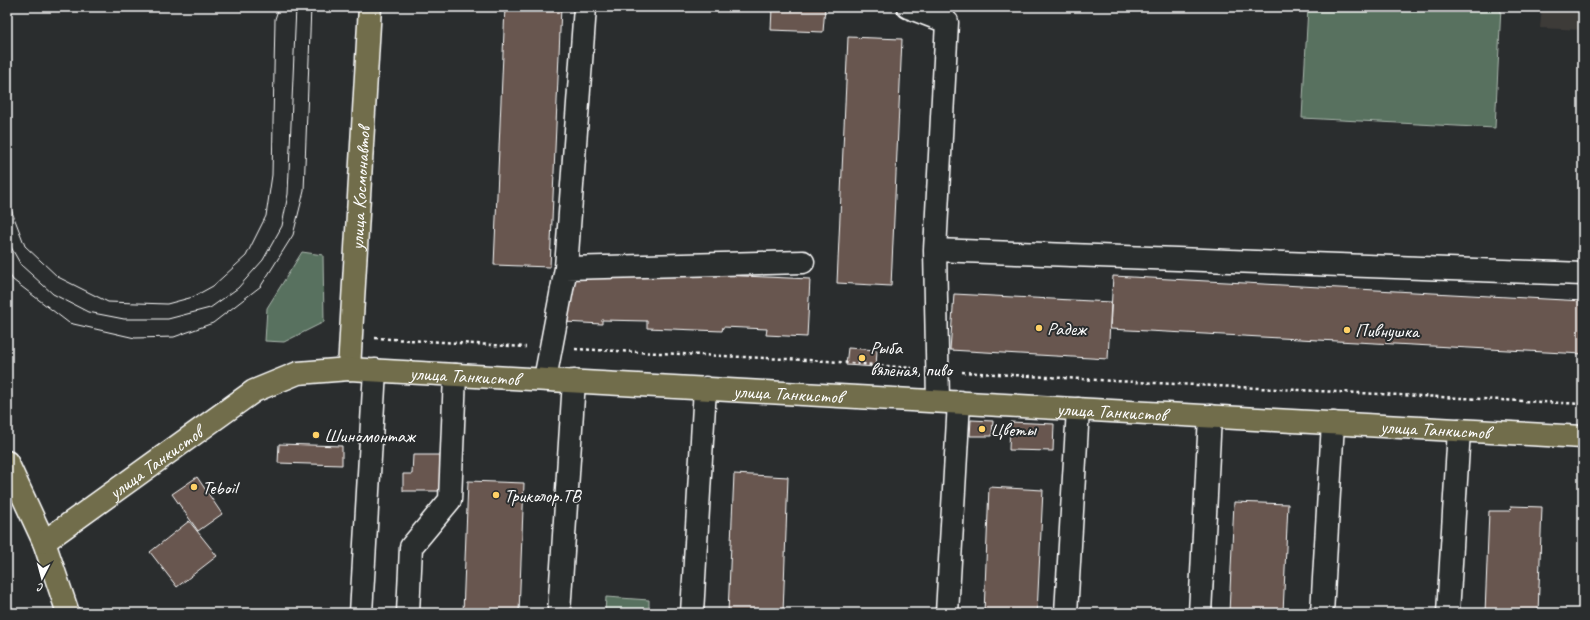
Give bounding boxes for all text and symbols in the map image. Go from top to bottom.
street label: улица Космонавтов [345,122,376,252]
place label: Радеж [1047,317,1088,341]
place label: Пивнушка [1355,319,1421,343]
marker: Радеж [1034,323,1044,333]
marker: Пивнушка [1342,325,1352,335]
place label: Рыба вяленая, пиво [870,336,954,382]
marker: Рыба вяленая, пиво [857,353,867,363]
street label: улица Танкистов [408,361,524,392]
street label: улица Танкистов [732,379,848,409]
street label: улица Танкистов [1055,397,1171,427]
street label: улица Танкистов [1379,415,1495,445]
place label: Цветы [990,418,1038,442]
street label: улица Танкистов [104,419,211,505]
place label: Шиномонтаж [324,424,417,448]
marker: Цветы [977,424,987,434]
marker: Шиномонтаж [311,430,321,440]
place label: Teboil [202,476,241,500]
marker: Teboil [189,482,199,492]
place label: Триколор.ТВ [504,484,582,508]
marker: Триколор.ТВ [491,490,501,500]
north arrow [22,558,62,598]
text: С [36,581,44,595]

